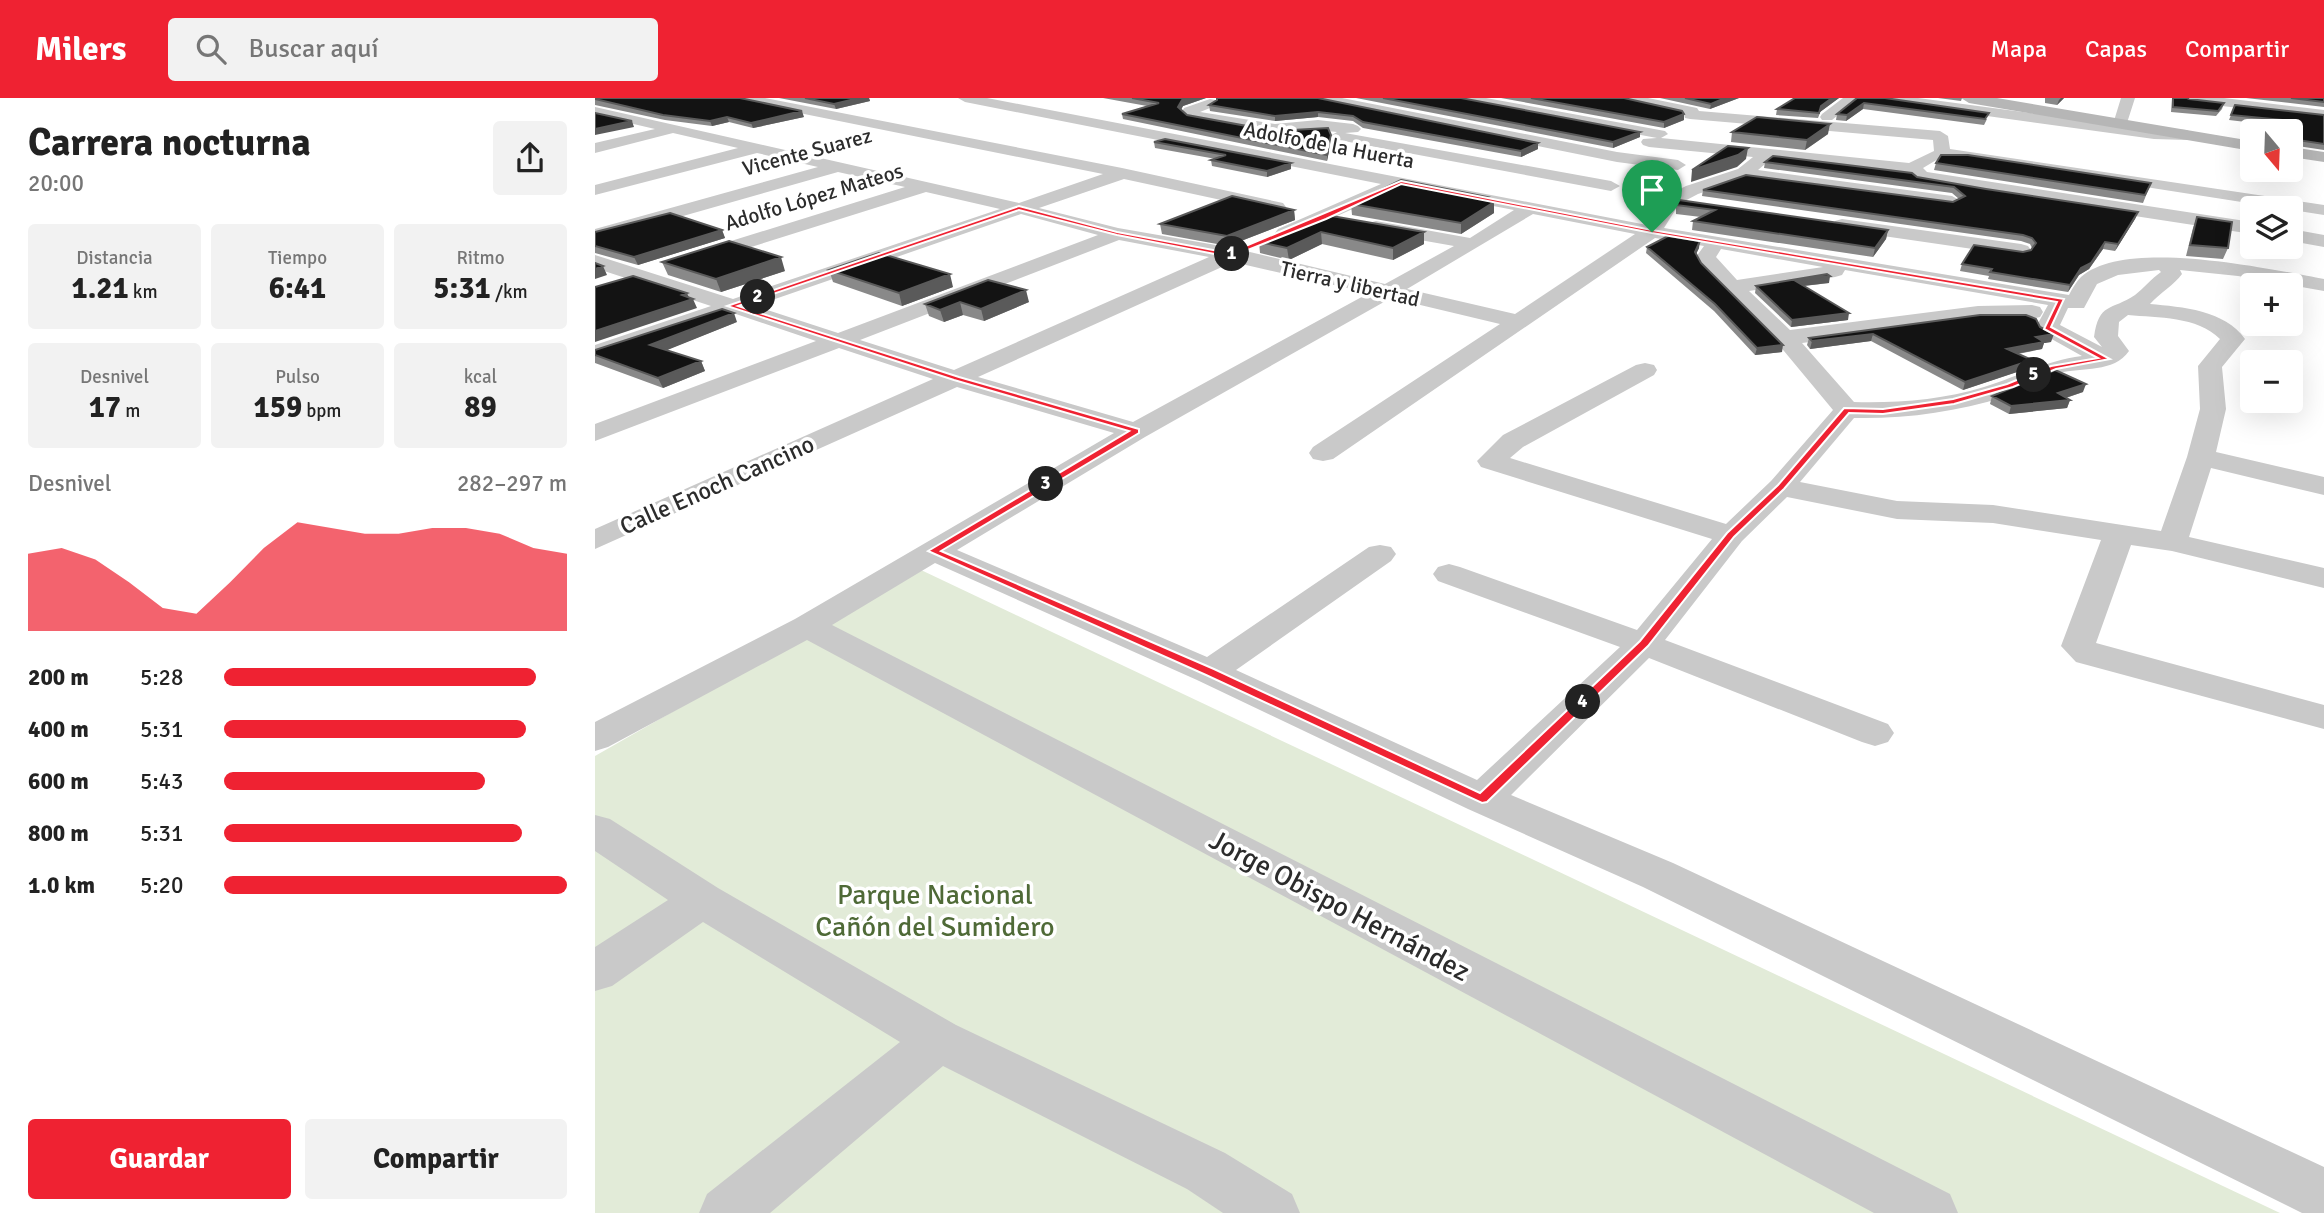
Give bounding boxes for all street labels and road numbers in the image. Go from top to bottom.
street label: Adolfo de la Huerta [1242,116,1416,174]
street label: Vicente Suarez [739,122,875,182]
street label: Adolfo López Mateos [722,157,906,237]
street label: Tierra y libertad [1278,255,1422,313]
street label: Calle Enoch Cancino [615,429,819,541]
street label: Jorge Obispo Hernández [1204,823,1476,989]

